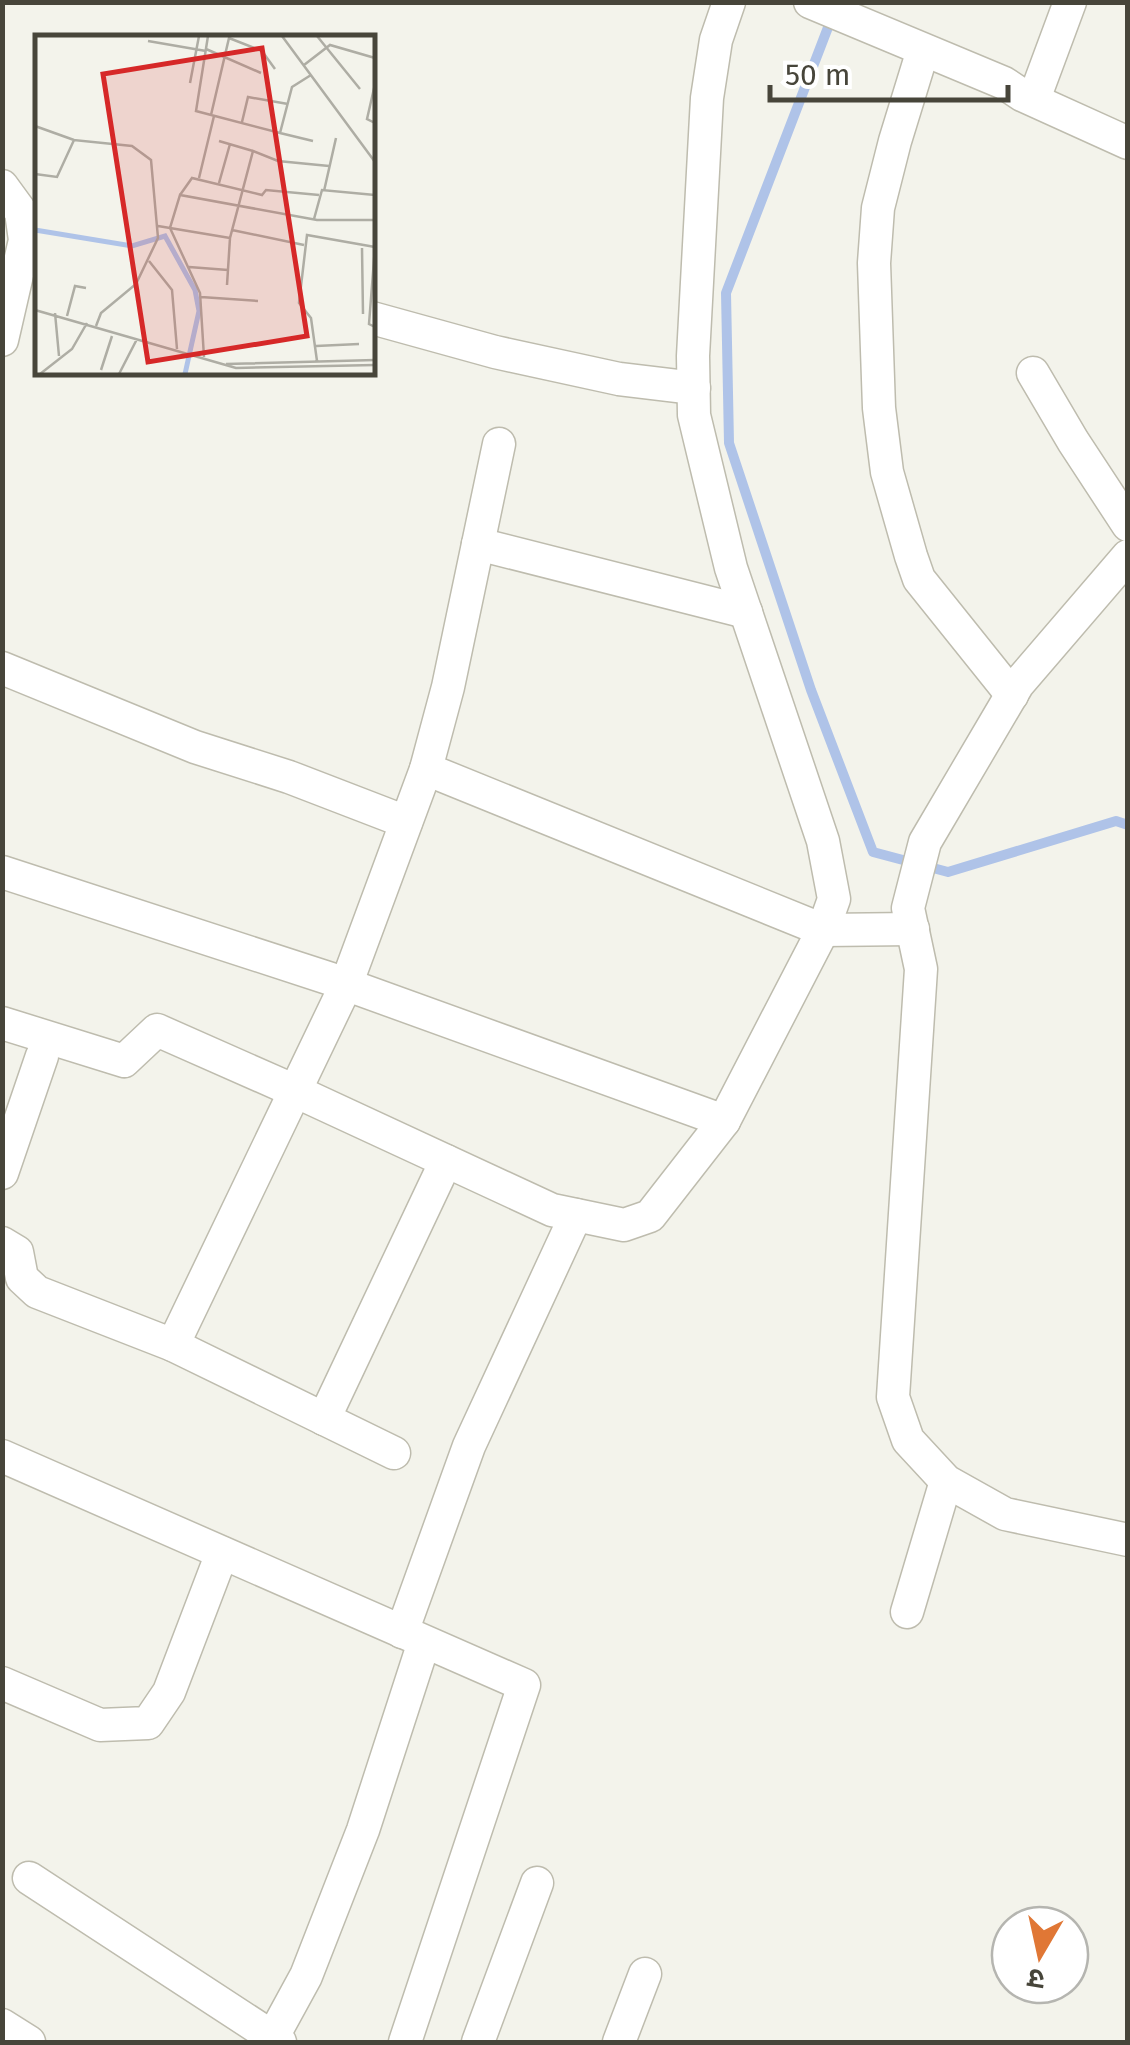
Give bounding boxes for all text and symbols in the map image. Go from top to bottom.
inset map [35,35,375,375]
scale bar [770,40,1008,102]
text: 50 m [785,57,850,93]
north arrow [990,1905,1090,2005]
text: उ [1025,1962,1047,1997]

